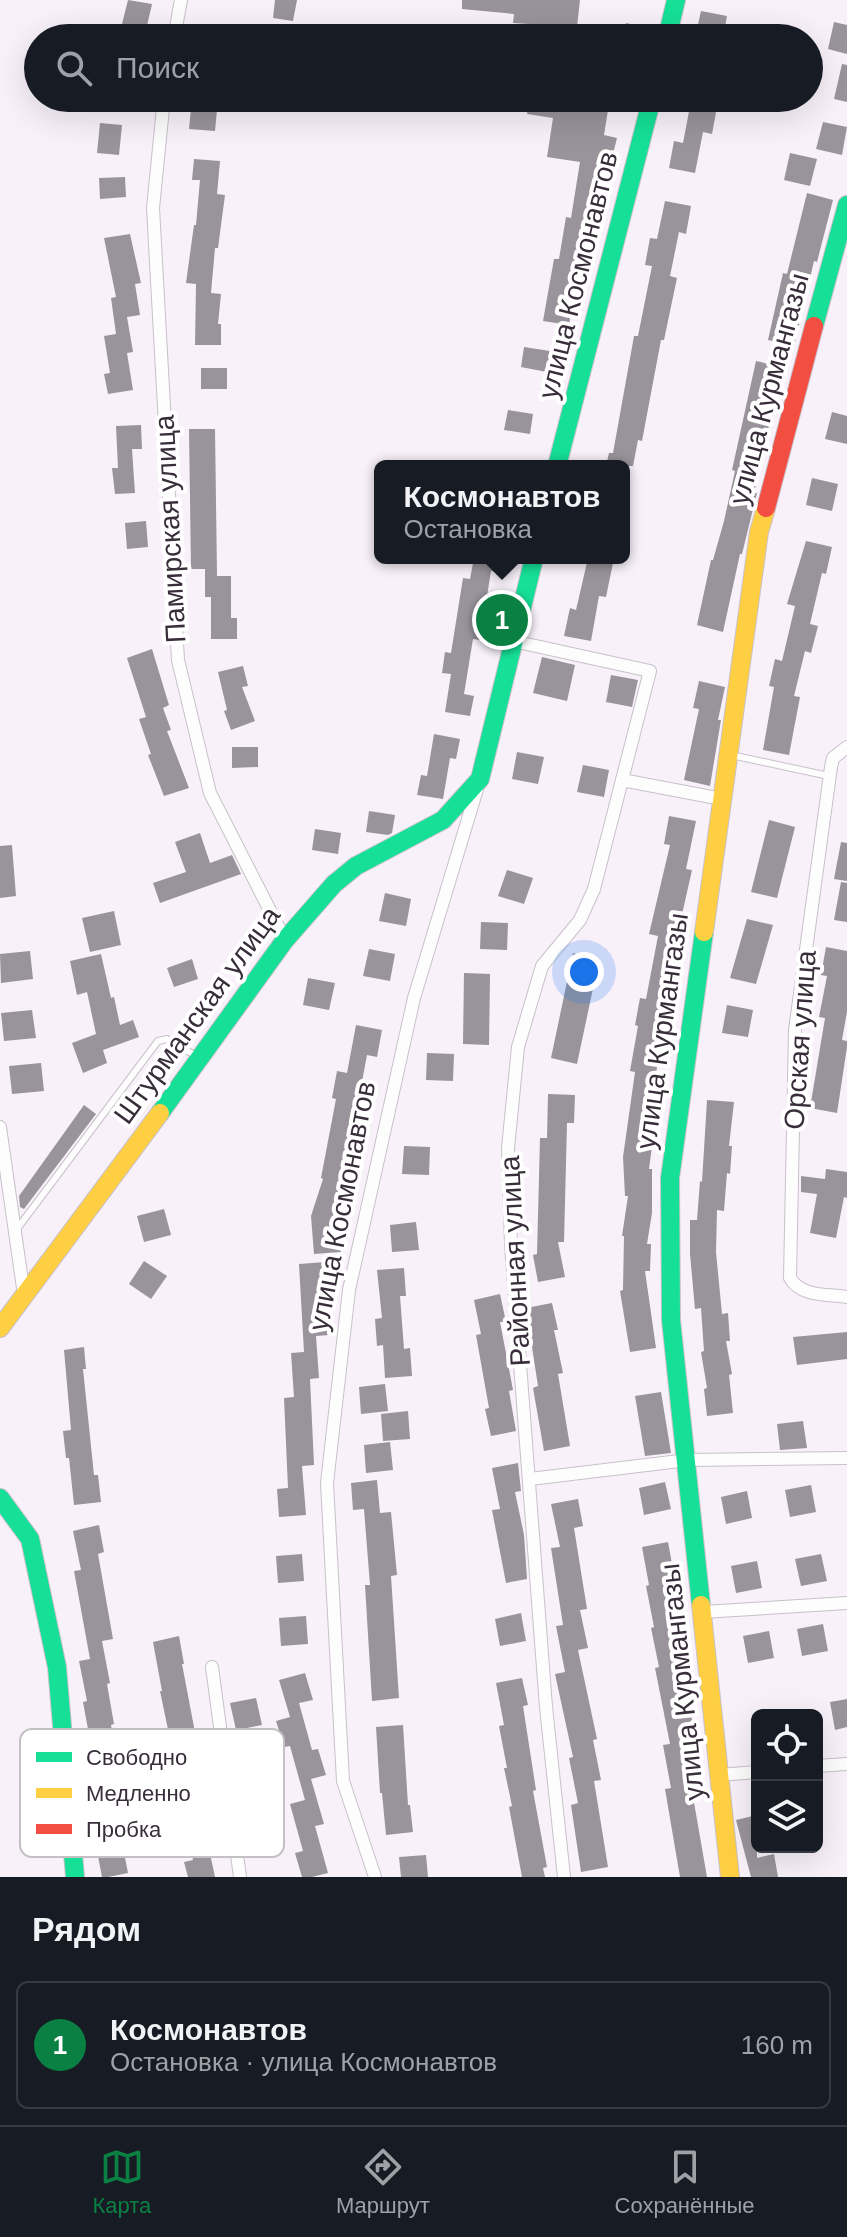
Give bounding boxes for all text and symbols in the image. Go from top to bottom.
search box [24,24,823,112]
icon: search [52,46,96,90]
text: Поиск [116,51,199,84]
street label: улица Космонавтов [532,148,624,402]
street label: улица Курмангазы [723,270,815,508]
street label: Памирская улица [149,414,191,644]
popup [374,460,630,564]
text: Космонавтов [404,480,600,513]
text: Остановка [404,514,532,544]
pin: 1 [476,590,528,650]
street label: Штурманская улица [108,900,286,1130]
street label: улица Курмангазы [630,911,694,1151]
street label: Орская улица [778,949,822,1131]
your location [564,952,604,992]
street label: улица Космонавтов [303,1079,381,1333]
street label: Районная улица [494,1154,536,1367]
street label: улица Курмангазы [654,1562,710,1802]
map controls [751,1709,823,1853]
button: locate [751,1709,823,1781]
legend [20,1729,284,1857]
text: Свободно [86,1745,187,1770]
text: Медленно [86,1781,191,1806]
button: layers [751,1781,823,1853]
text: Пробка [86,1817,162,1842]
text: Рядом [32,1910,141,1948]
text: Космонавтов [110,2013,307,2046]
text: 1 [53,2030,67,2060]
text: 160 m [741,2030,813,2060]
text: Остановка · улица Космонавтов [110,2047,497,2077]
tab: Карта [92,2145,151,2219]
tab: Маршрут [336,2145,430,2219]
tab: Сохранённые [615,2145,755,2219]

